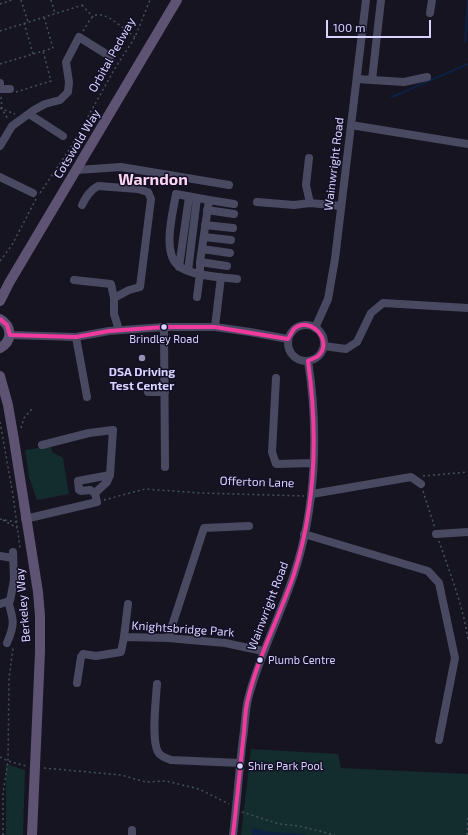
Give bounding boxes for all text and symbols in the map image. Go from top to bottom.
scale bar [328,12,433,38]
street label: Orbital Pedway [86,15,138,95]
text: 100 m [333,20,365,34]
street label: Cotswold Way [51,107,103,181]
street label: Wainwright Road [321,116,347,212]
district label: Warndon [118,170,188,190]
marker: Brindley Road [159,322,169,332]
place label: Brindley Road [129,332,199,346]
marker: DSA Driving Test Center [137,353,147,363]
place label: DSA Driving Test Center [109,365,175,393]
street label: Offerton Lane [219,473,295,491]
street label: Wainwright Road [244,560,292,652]
street label: Berkeley Way [13,567,33,643]
street label: Knightsbridge Park [131,618,235,640]
place label: Plumb Centre [268,653,335,667]
marker: Plumb Centre [255,655,265,665]
place label: Shire Park Pool [248,759,323,773]
marker: Shire Park Pool [235,761,245,771]

